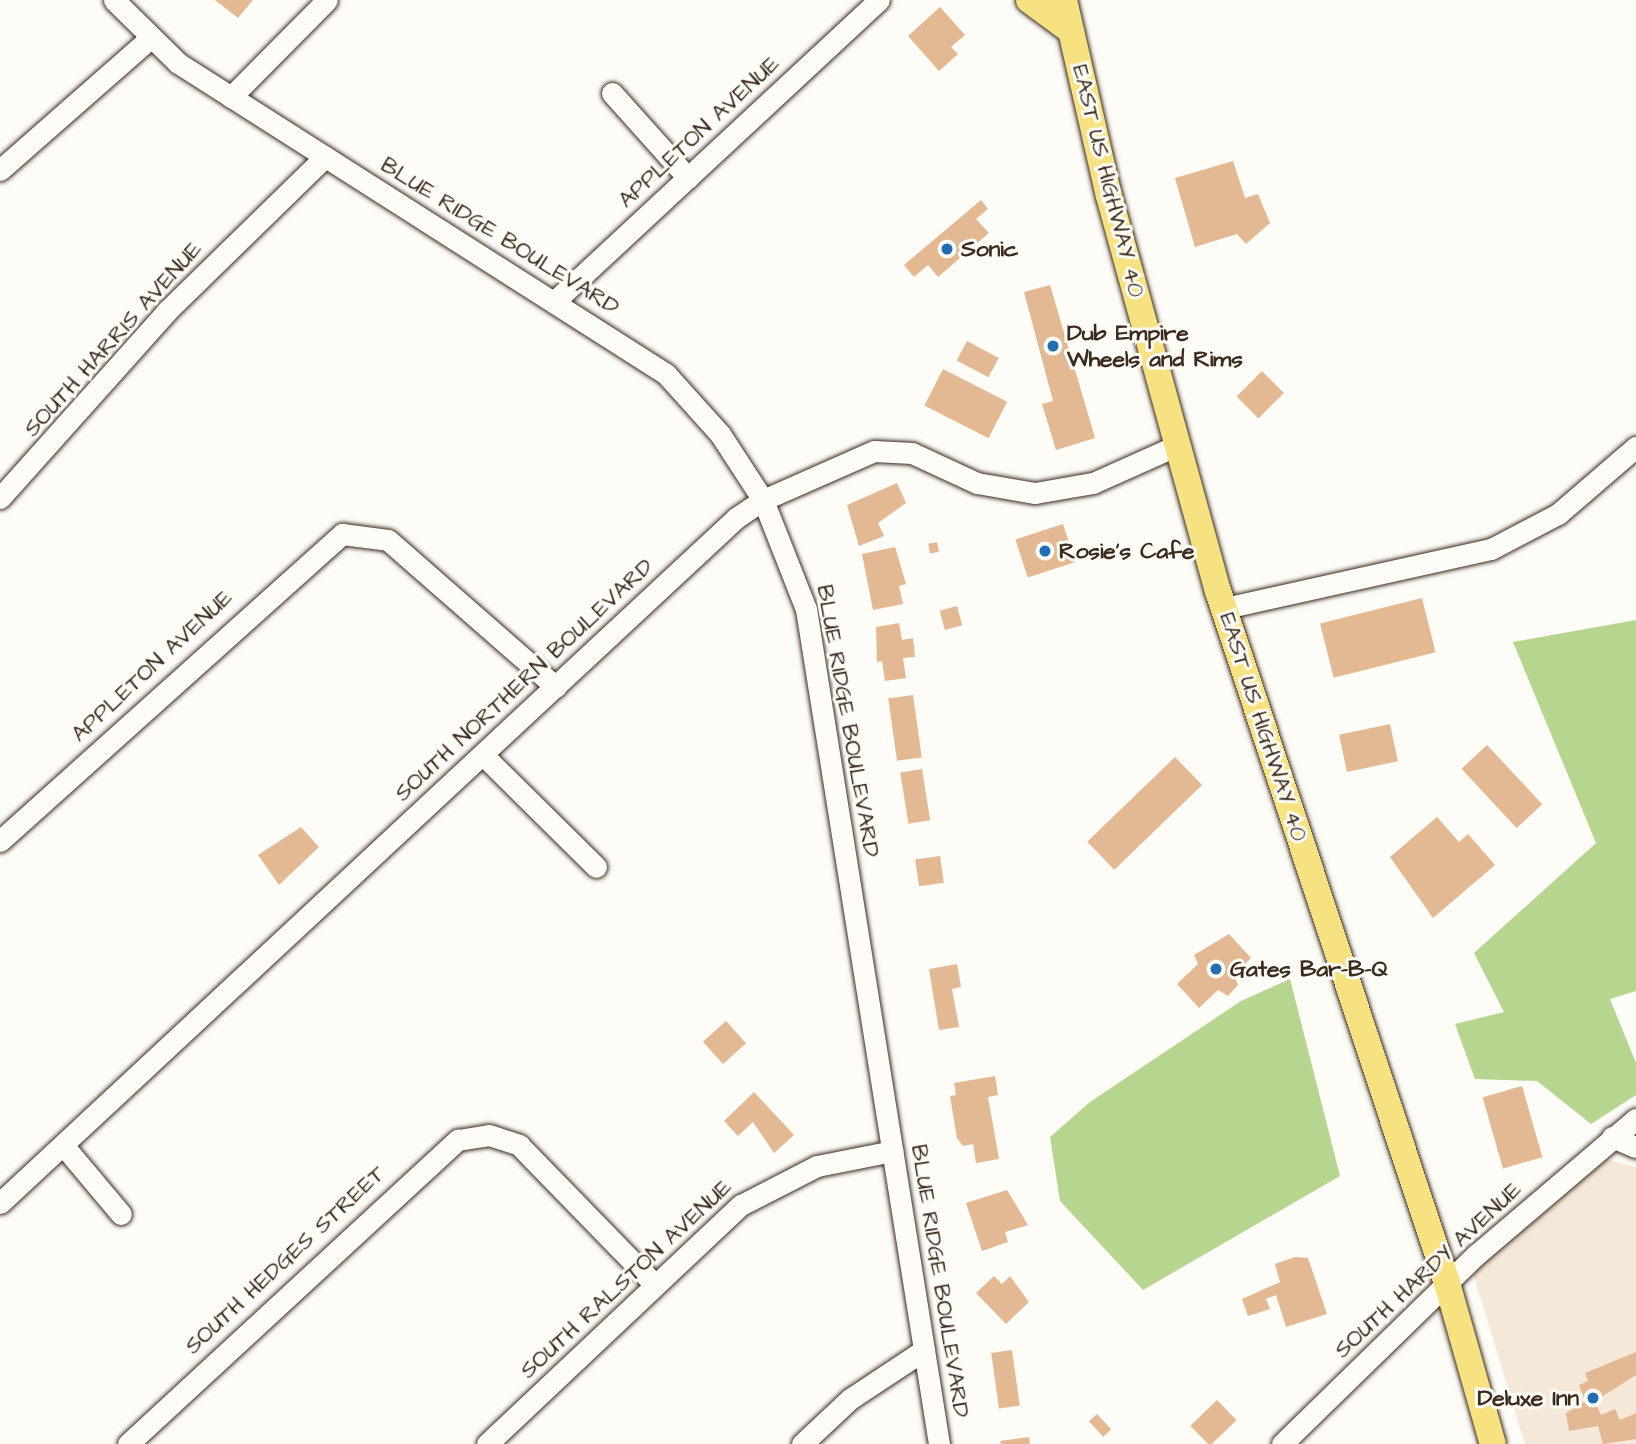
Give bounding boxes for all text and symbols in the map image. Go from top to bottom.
street label: APPLETON AVENUE [613,50,785,214]
street label: EAST US HIGHWAY 40 [1066,62,1150,300]
street label: BLUE RIDGE BOULEVARD [376,151,624,321]
place label: Sonic [961,235,1018,263]
street label: SOUTH HARRIS AVENUE [18,236,208,442]
marker: Sonic [939,241,955,257]
place label: Dub Empire Wheels and Rims [1067,319,1243,373]
marker: Dub Empire Wheels and Rims [1045,338,1061,354]
place label: Rosie's Cafe [1059,537,1194,565]
marker: Rosie's Cafe [1037,543,1053,559]
street label: SOUTH NORTHERN BOULEVARD [389,553,659,807]
street label: BLUE RIDGE BOULEVARD [810,583,886,859]
street label: APPLETON AVENUE [66,584,238,748]
street label: EAST US HIGHWAY 40 [1213,609,1313,845]
place label: Gates Bar-B-Q [1230,955,1388,983]
marker: Gates Bar-B-Q [1208,961,1224,977]
street label: BLUE RIDGE BOULEVARD [905,1142,975,1420]
street label: SOUTH HEDGES STREET [179,1160,391,1360]
street label: SOUTH RALSTON AVENUE [514,1174,738,1384]
street label: SOUTH HARDY AVENUE [1329,1176,1527,1364]
place label: Deluxe Inn [1477,1384,1579,1412]
marker: Deluxe Inn [1585,1390,1601,1406]

